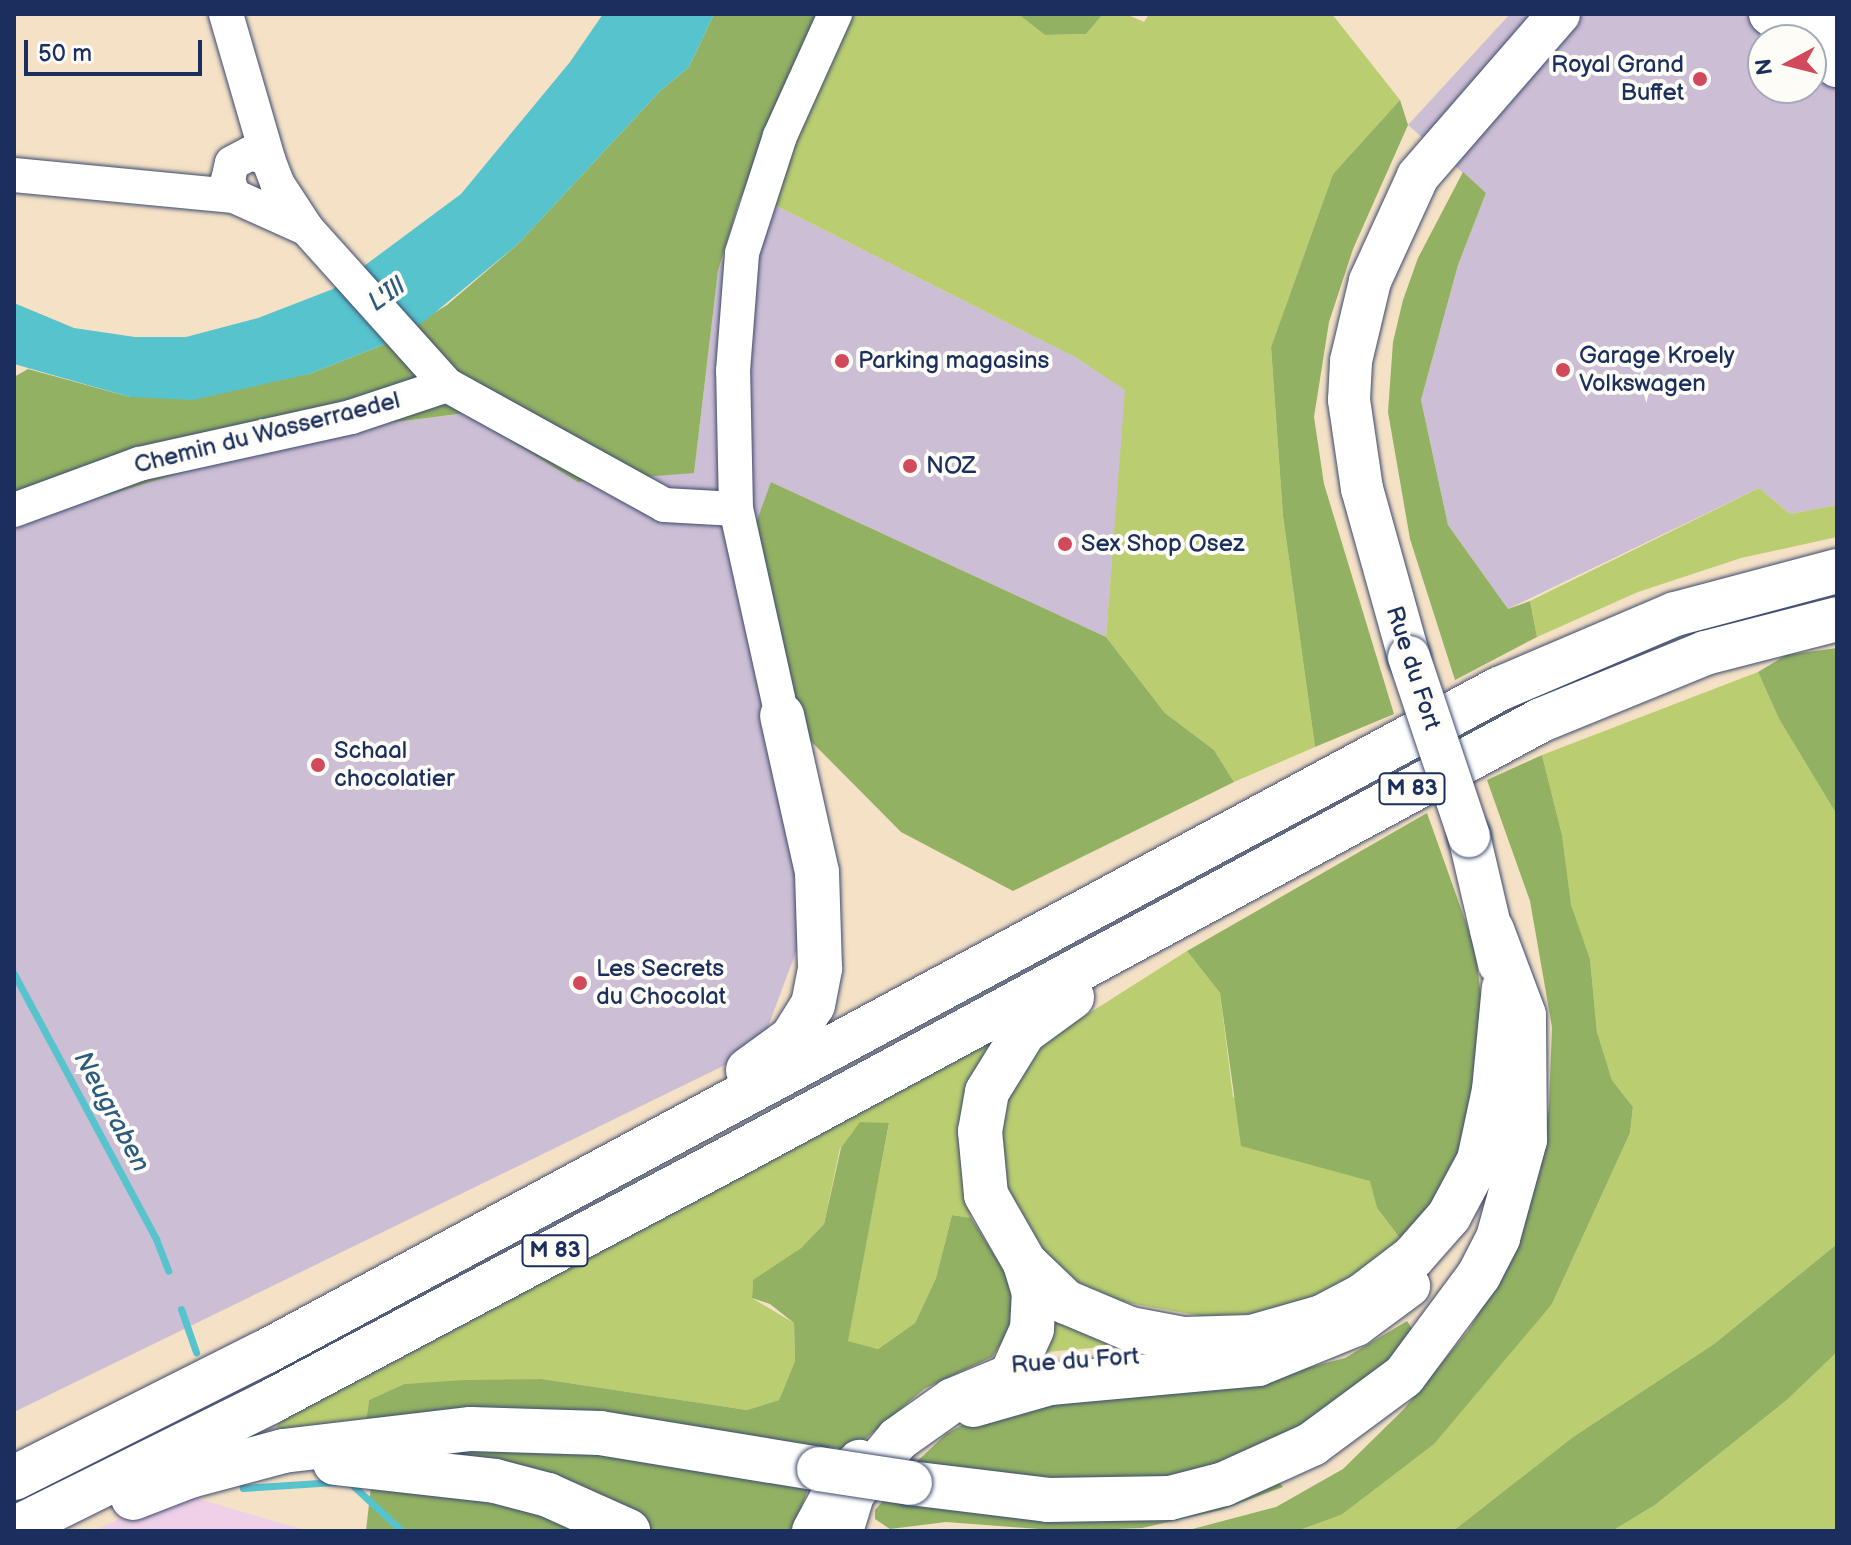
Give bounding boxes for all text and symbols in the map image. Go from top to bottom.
scale bar [28,24,206,74]
north arrow [1747,24,1827,104]
text: 50 m [38,39,92,68]
place label: Royal Grand Buffet [1551,51,1684,107]
text: N [1750,57,1779,77]
marker: Royal Grand Buffet [1691,70,1709,88]
water label: L'Ill [362,271,412,319]
place label: Garage Kroely Volkswagen [1579,342,1735,398]
place label: Parking magasins [858,347,1049,375]
marker: Parking magasins [833,352,851,370]
marker: Garage Kroely Volkswagen [1554,361,1572,379]
street label: Chemin du Wasserraedel [131,386,403,480]
place label: NOZ [926,452,976,480]
marker: NOZ [901,457,919,475]
place label: Sex Shop Osez [1081,530,1245,558]
marker: Sex Shop Osez [1056,535,1074,553]
street label: Rue du Fort [1379,603,1447,733]
place label: Schaal chocolatier [334,737,455,793]
marker: Schaal chocolatier [309,756,327,774]
road number: M 83 [1378,771,1446,807]
place label: Les Secrets du Chocolat [596,955,726,1011]
marker: Les Secrets du Chocolat [571,974,589,992]
water label: Neugraben [66,1046,156,1178]
road number: M 83 [521,1233,589,1269]
street label: Rue du Fort [1010,1342,1140,1380]

